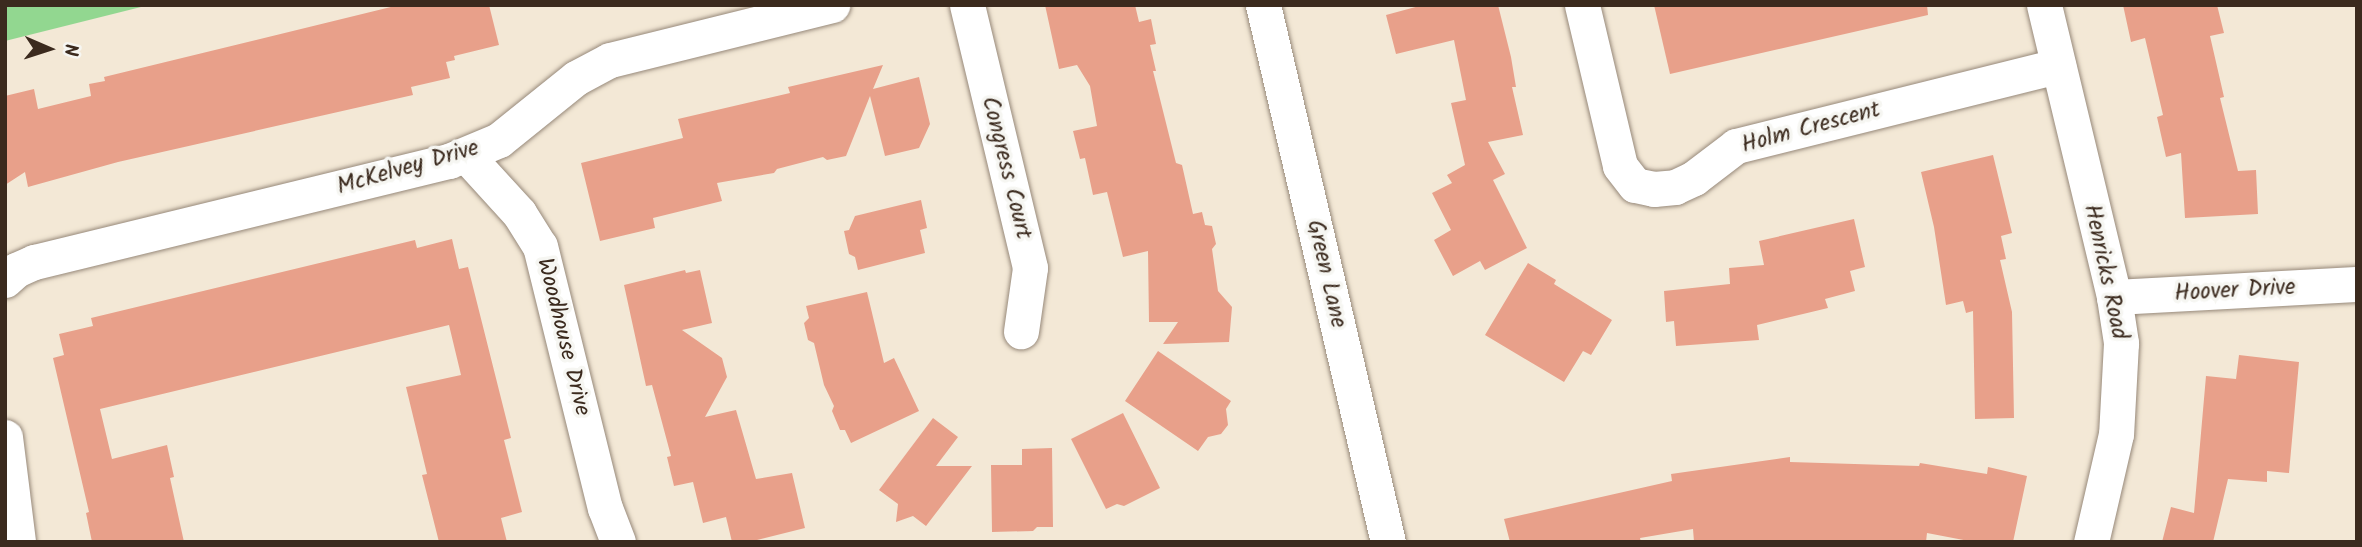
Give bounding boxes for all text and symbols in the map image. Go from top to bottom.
north arrow [14,14,84,84]
text: N [55,43,85,57]
street label: Congress Court [975,94,1037,242]
street label: Holm Crescent [1739,96,1883,160]
street label: McKelvey Drive [334,135,482,201]
street label: Henricks Road [2077,202,2133,342]
street label: Green Lane [1300,217,1352,331]
street label: Woodhouse Drive [530,255,596,419]
street label: Hoover Drive [2174,274,2296,308]

